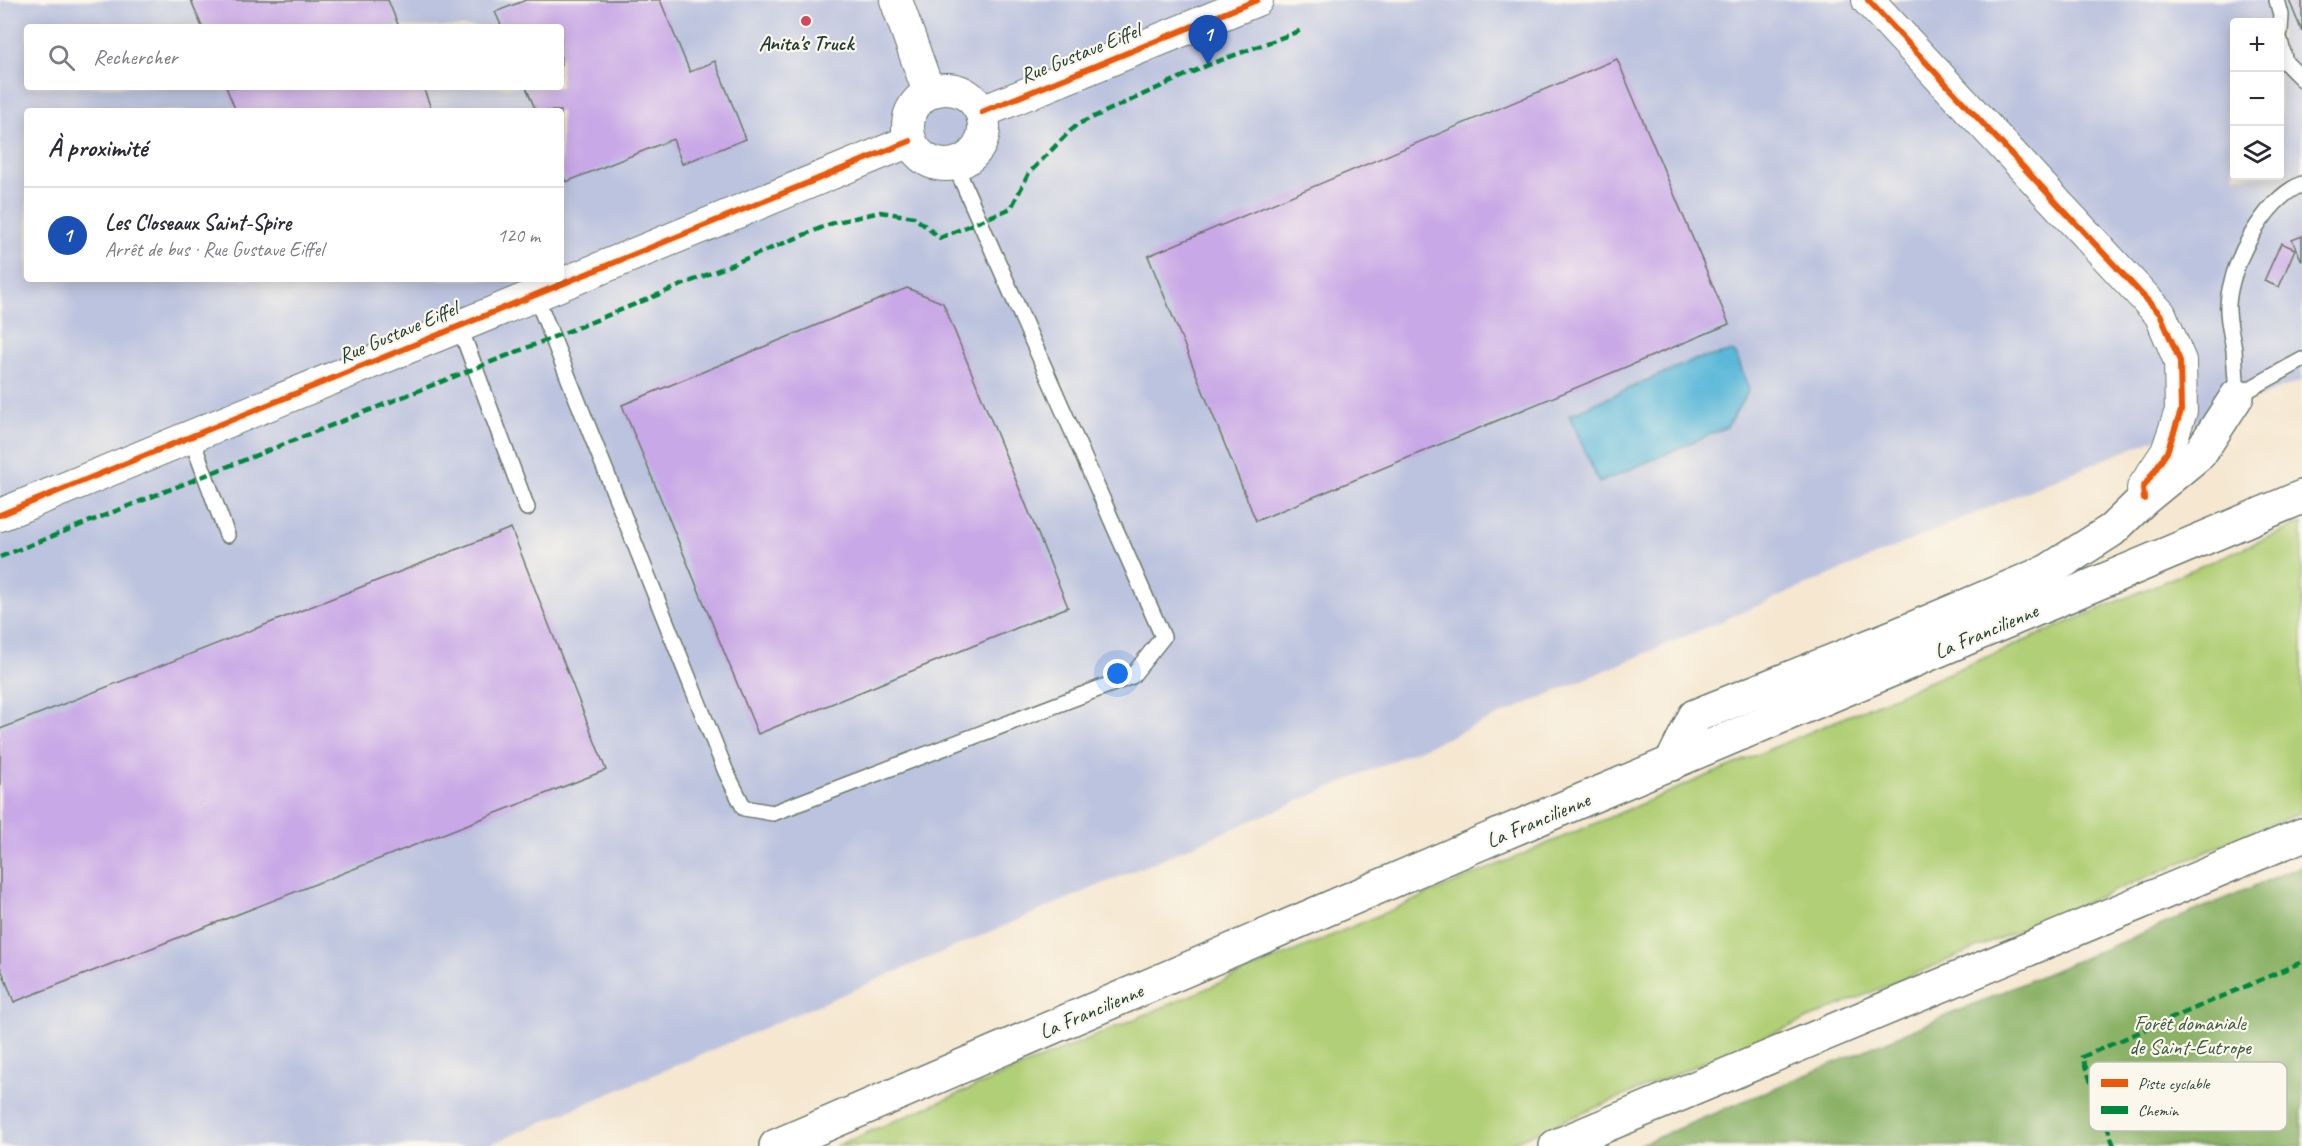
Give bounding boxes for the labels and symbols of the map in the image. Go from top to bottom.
marker: Anita's Truck [799,14,813,28]
street label: Rue Gustave Eiffel [1016,16,1147,89]
pin: 1 [1188,16,1228,65]
place label: Anita's Truck [759,30,855,56]
street label: Rue Gustave Eiffel [335,294,465,369]
street label: La Francilienne [1930,597,2043,664]
your location [1103,659,1132,688]
street label: La Francilienne [1482,786,1595,853]
street label: La Francilienne [1035,977,1148,1044]
park label: Forêt domaniale de Saint-Eutrope [2129,1010,2252,1060]
legend [2089,1062,2287,1131]
text: Piste cyclable [2138,1074,2211,1094]
text: Chemin [2138,1101,2179,1121]

